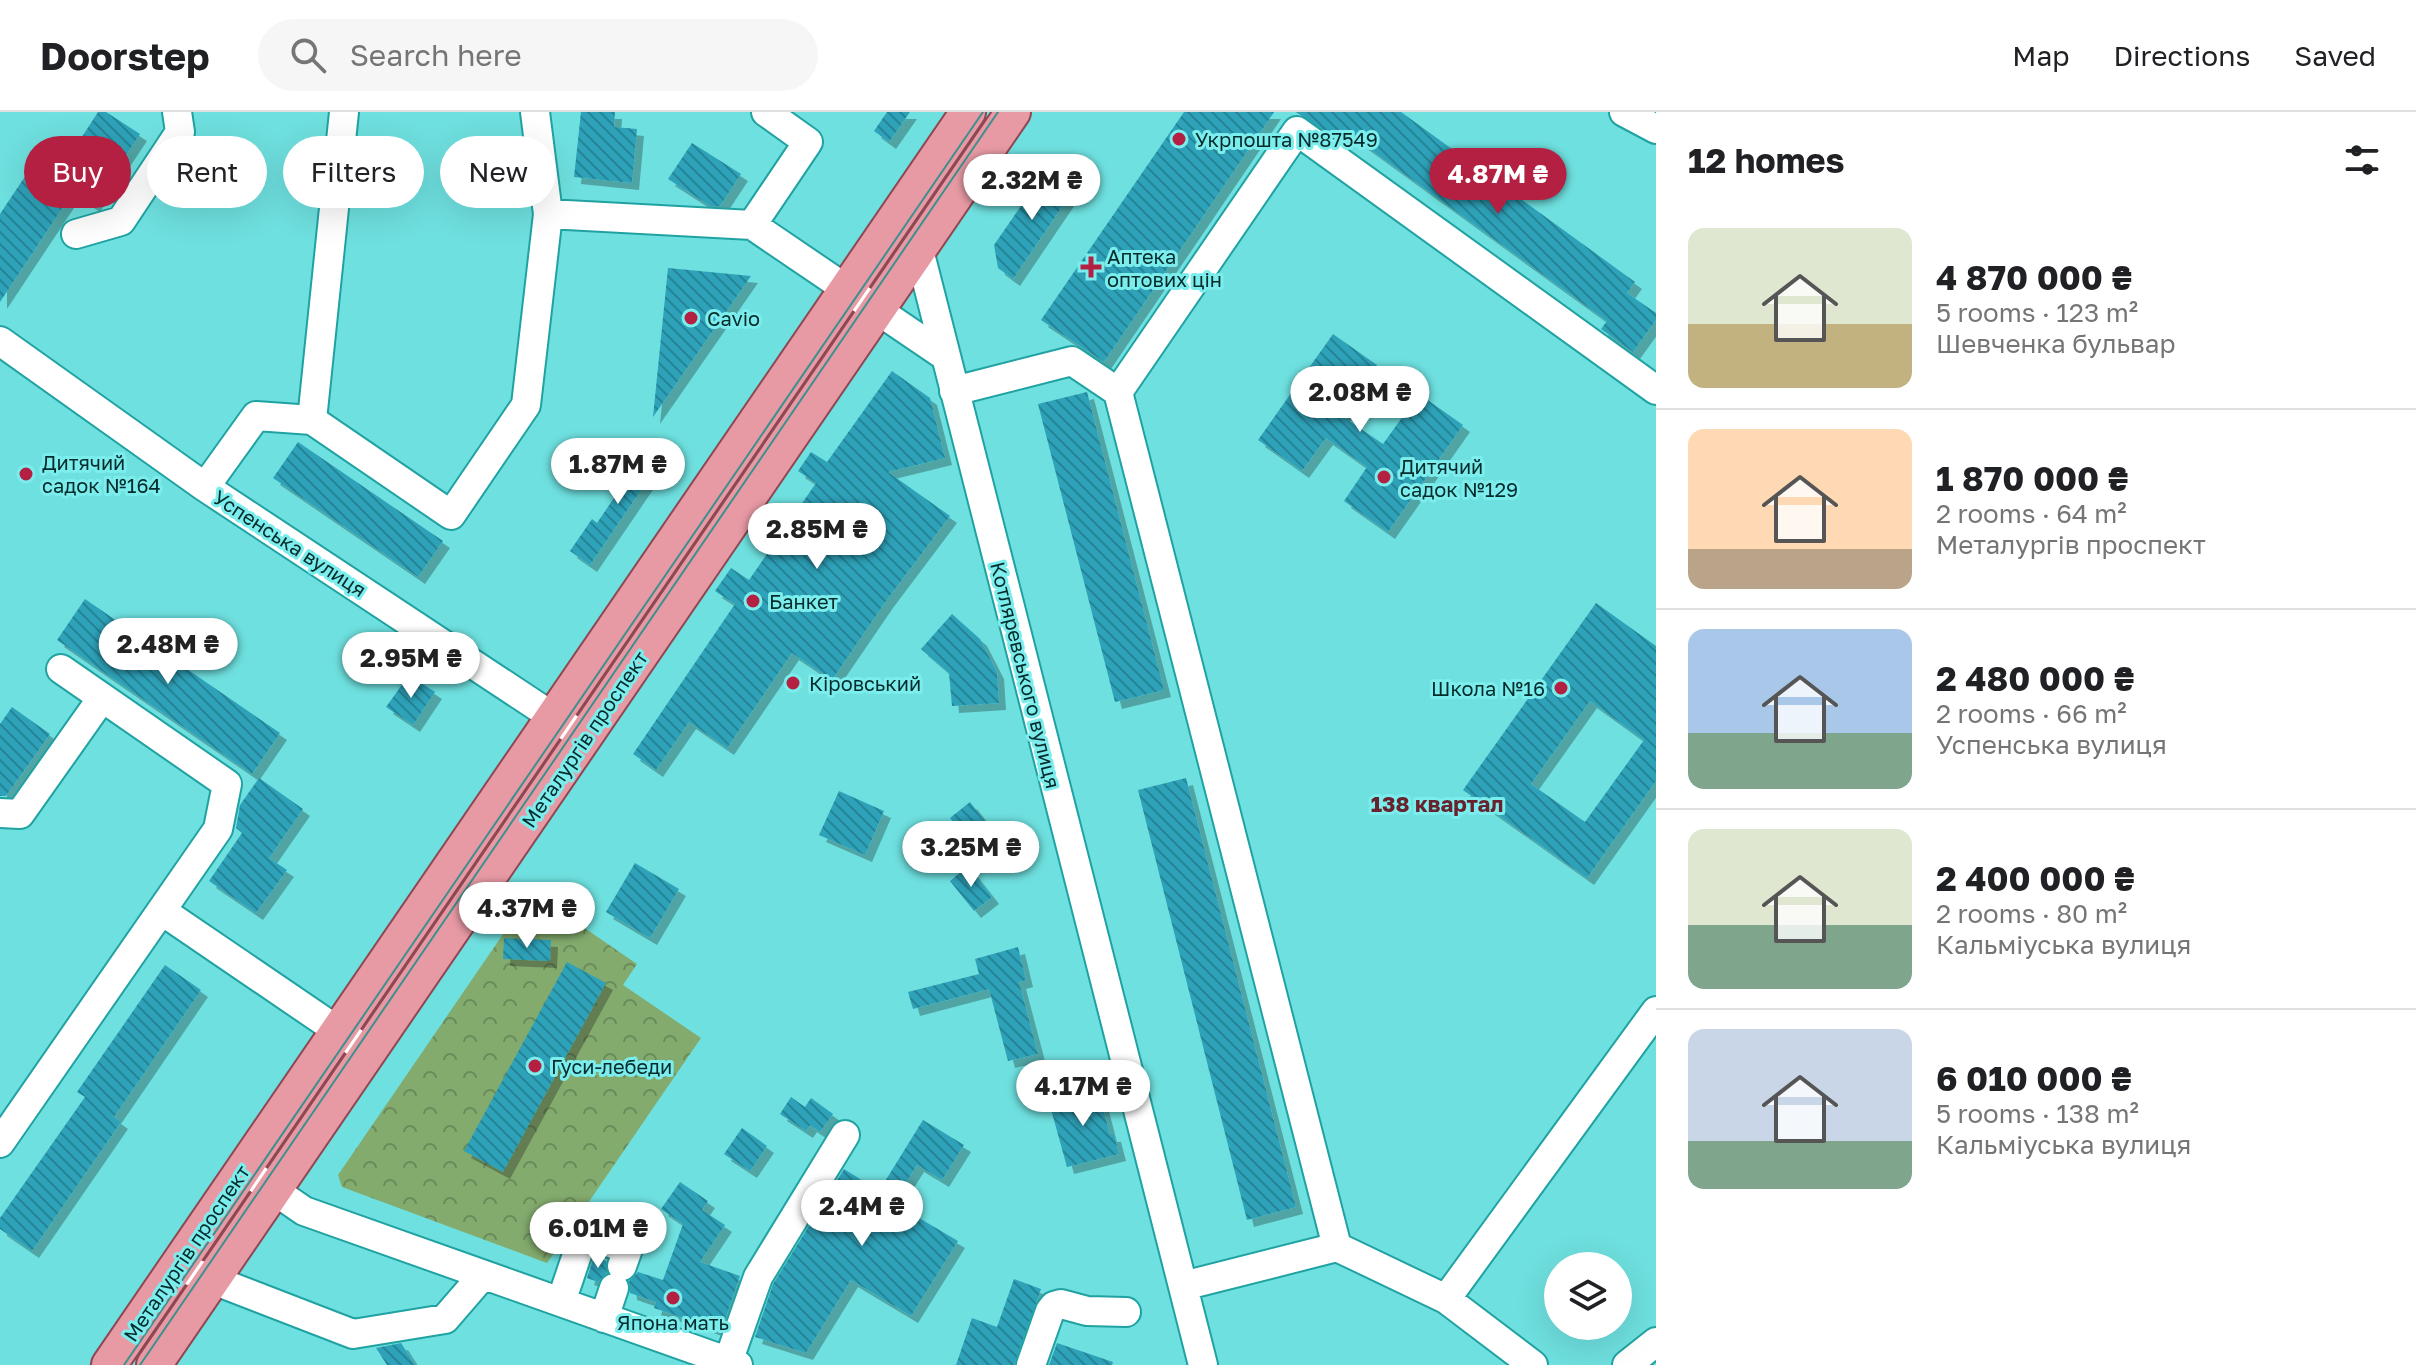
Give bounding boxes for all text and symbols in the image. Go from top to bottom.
search box [258,19,818,91]
text: Doorstep [40,33,210,78]
icon: search [286,33,330,77]
text: Search here [350,37,522,73]
text: Map [2012,39,2069,72]
text: Directions [2113,39,2250,72]
text: Saved [2294,39,2376,72]
place label: Укрпошта №87549 [1195,127,1378,151]
marker: Укрпошта №87549 [1170,130,1188,148]
chip: Buy [24,136,131,208]
chip: Rent [147,136,267,208]
chip: Filters [283,136,424,208]
chip: New [440,136,556,208]
icon: filters [2340,138,2384,182]
text: 12 homes [1688,140,1845,180]
pin: 4.87M ₴ [1424,148,1572,216]
pin: 2.32M ₴ [958,154,1106,222]
text: 4.87M ₴ [1448,158,1548,189]
text: 2.32M ₴ [981,164,1083,195]
place label: Аптека оптових цін [1107,244,1222,291]
text: 4 870 000 ₴ [1936,257,2132,297]
marker: Аптека оптових цін [1082,258,1100,276]
icon: home [1752,260,1848,356]
text: 5 rooms · 123 m² [1936,297,2138,328]
place label: Cavio [707,306,760,330]
marker: Cavio [682,309,700,327]
text: Шевченка бульвар [1936,328,2175,359]
pin: 2.08M ₴ [1286,366,1434,434]
text: 2.08M ₴ [1308,376,1412,407]
pin: 1.87M ₴ [544,438,692,506]
text: 1.87M ₴ [569,448,667,479]
place label: Дитячий садок №164 [42,450,161,497]
place label: Дитячий садок №129 [1400,454,1518,501]
text: 1 870 000 ₴ [1936,458,2128,498]
icon: home [1752,461,1848,557]
marker: Дитячий садок №164 [17,465,35,483]
marker: Дитячий садок №129 [1375,468,1393,486]
street label: Успенська вулиця [209,485,371,601]
text: 2 rooms · 64 m² [1936,498,2127,529]
pin: 2.85M ₴ [743,503,891,571]
text: 2.85M ₴ [766,513,868,544]
text: Металургів проспект [1936,529,2206,560]
street label: Котляревського вулиця [986,559,1066,791]
place label: Банкет [769,589,838,613]
marker: Банкет [744,592,762,610]
pin: 2.48M ₴ [94,618,242,686]
text: 2.48M ₴ [117,628,219,659]
pin: 2.95M ₴ [337,632,485,700]
text: 2.95M ₴ [360,642,462,673]
street label: Металургів проспект [516,646,652,832]
text: 2 480 000 ₴ [1936,658,2134,698]
icon: home [1752,661,1848,757]
place label: Кіровський [809,671,921,695]
marker: Кіровський [784,674,802,692]
place label: Школа №16 [1431,676,1545,700]
marker: Школа №16 [1552,679,1570,697]
text: 2 rooms · 66 m² [1936,698,2127,729]
text: Успенська вулиця [1936,729,2167,760]
district label: 138 квартал [1371,790,1503,817]
pin: 3.25M ₴ [897,821,1045,889]
text: 3.25M ₴ [920,831,1022,862]
text: 2 400 000 ₴ [1936,858,2135,898]
icon: home [1752,861,1848,957]
pin: 4.37M ₴ [453,882,601,950]
text: 4.37M ₴ [477,892,577,923]
text: 2 rooms · 80 m² [1936,898,2127,929]
text: Кальміуська вулиця [1936,929,2191,960]
place label: Гуси-лебеди [551,1054,672,1078]
marker: Гуси-лебеди [526,1057,544,1075]
text: 6 010 000 ₴ [1936,1058,2132,1098]
pin: 4.17M ₴ [1009,1060,1157,1128]
icon: home [1752,1061,1848,1157]
text: 4.17M ₴ [1034,1070,1132,1101]
text: 5 rooms · 138 m² [1936,1098,2139,1129]
text: Кальміуська вулиця [1936,1129,2191,1160]
street label: Металургів проспект [118,1160,254,1346]
pin: 2.4M ₴ [797,1180,927,1248]
text: 2.4M ₴ [819,1190,905,1221]
pin: 6.01M ₴ [524,1202,672,1270]
text: 6.01M ₴ [548,1212,648,1243]
map controls [1544,1252,1632,1340]
button: layers [1544,1252,1632,1340]
marker: Япона мать [664,1289,682,1307]
place label: Япона мать [617,1310,729,1334]

